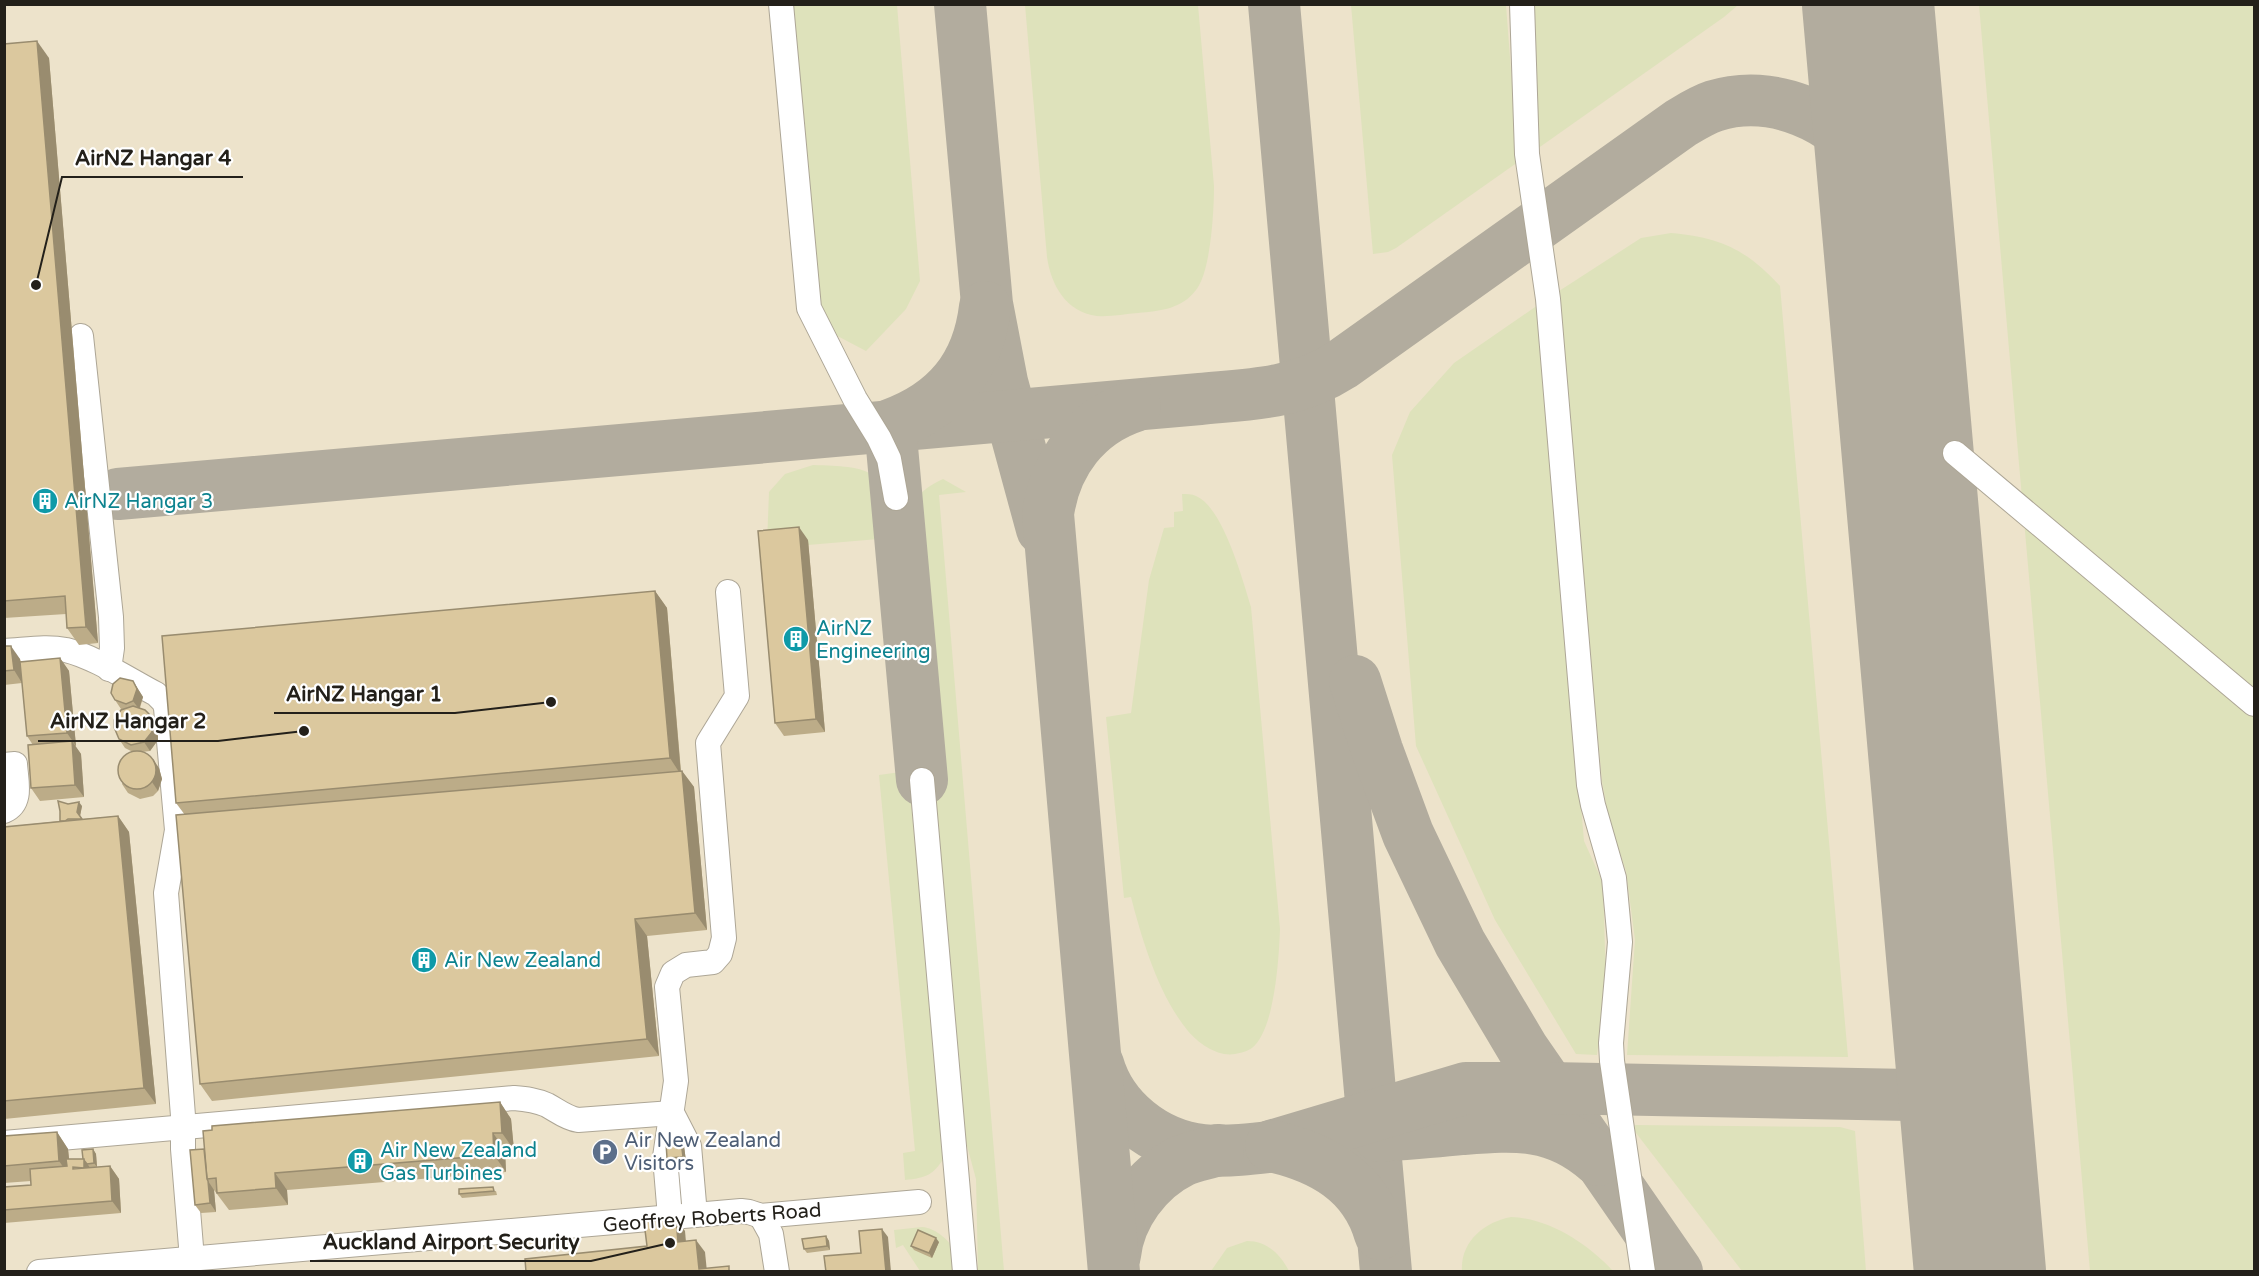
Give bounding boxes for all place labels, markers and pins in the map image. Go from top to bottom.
callout: AirNZ Hangar 4 [62,138,243,177]
building icon: AirNZ Hangar 3 [30,486,60,516]
place label: AirNZ Hangar 3 [64,490,213,514]
place label: AirNZ Engineering [816,617,931,664]
building icon: AirNZ Engineering [781,624,811,654]
callout: AirNZ Hangar 1 [274,674,455,713]
callout: AirNZ Hangar 2 [38,702,218,741]
building icon: Air New Zealand [409,945,439,975]
place label: Air New Zealand [444,949,601,973]
place label: Air New Zealand Visitors [624,1129,781,1176]
parking icon: Air New Zealand Visitors [590,1137,620,1167]
place label: Air New Zealand Gas Turbines [380,1139,537,1186]
building icon: Air New Zealand Gas Turbines [345,1146,375,1176]
callout: Auckland Airport Security [310,1222,591,1261]

